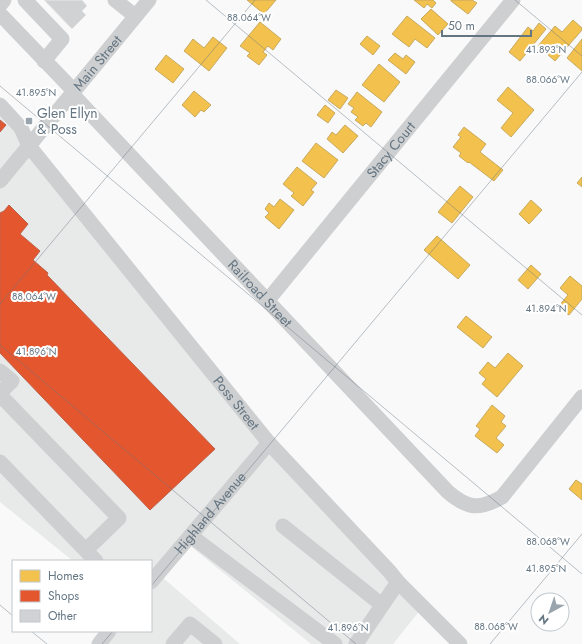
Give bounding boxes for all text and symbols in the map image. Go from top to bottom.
text: 88.064°W [227,10,271,25]
scale bar [442,12,531,38]
text: 50 m [448,17,475,35]
street label: Main Street [68,30,127,95]
text: 41.893°N [526,42,566,57]
text: 88.066°W [526,72,570,87]
text: 41.895°N [16,85,56,100]
place label: Glen Ellyn & Poss [37,103,97,139]
marker: Glen Ellyn & Poss [24,116,34,126]
street label: Stacy Court [362,117,420,182]
street label: Railroad Street [223,255,297,332]
text: 88.064°W [12,289,56,304]
text: 41.894°N [526,301,566,316]
text: 41.896°N [16,344,56,359]
street label: Poss Street [209,372,265,434]
street label: Highland Avenue [169,467,251,558]
text: 88.068°W [526,534,570,549]
legend [12,560,152,632]
text: 41.895°N [526,561,566,576]
text: Homes [48,567,84,585]
text: Shops [48,587,79,605]
north arrow [530,592,570,632]
text: Other [48,607,78,625]
text: N [535,611,552,629]
text: 88.068°W [474,619,518,634]
text: 41.896°N [328,620,368,635]

